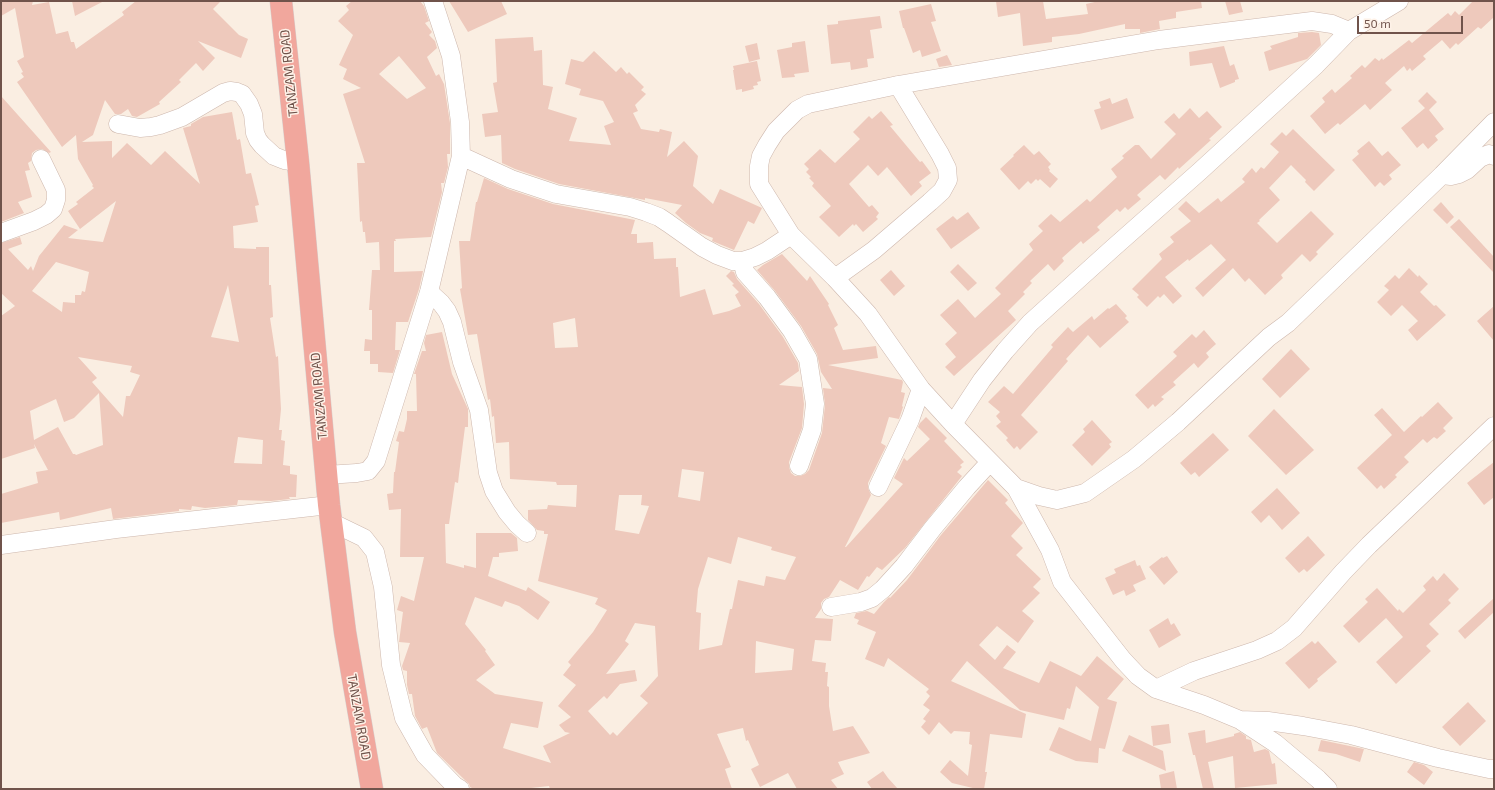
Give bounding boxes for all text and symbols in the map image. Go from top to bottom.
scale bar [1359,8,1465,34]
text: 50 m [1364,16,1391,30]
street label: TANZAM ROAD [277,29,301,117]
street label: TANZAM ROAD [307,352,331,440]
street label: TANZAM ROAD [344,673,374,761]

